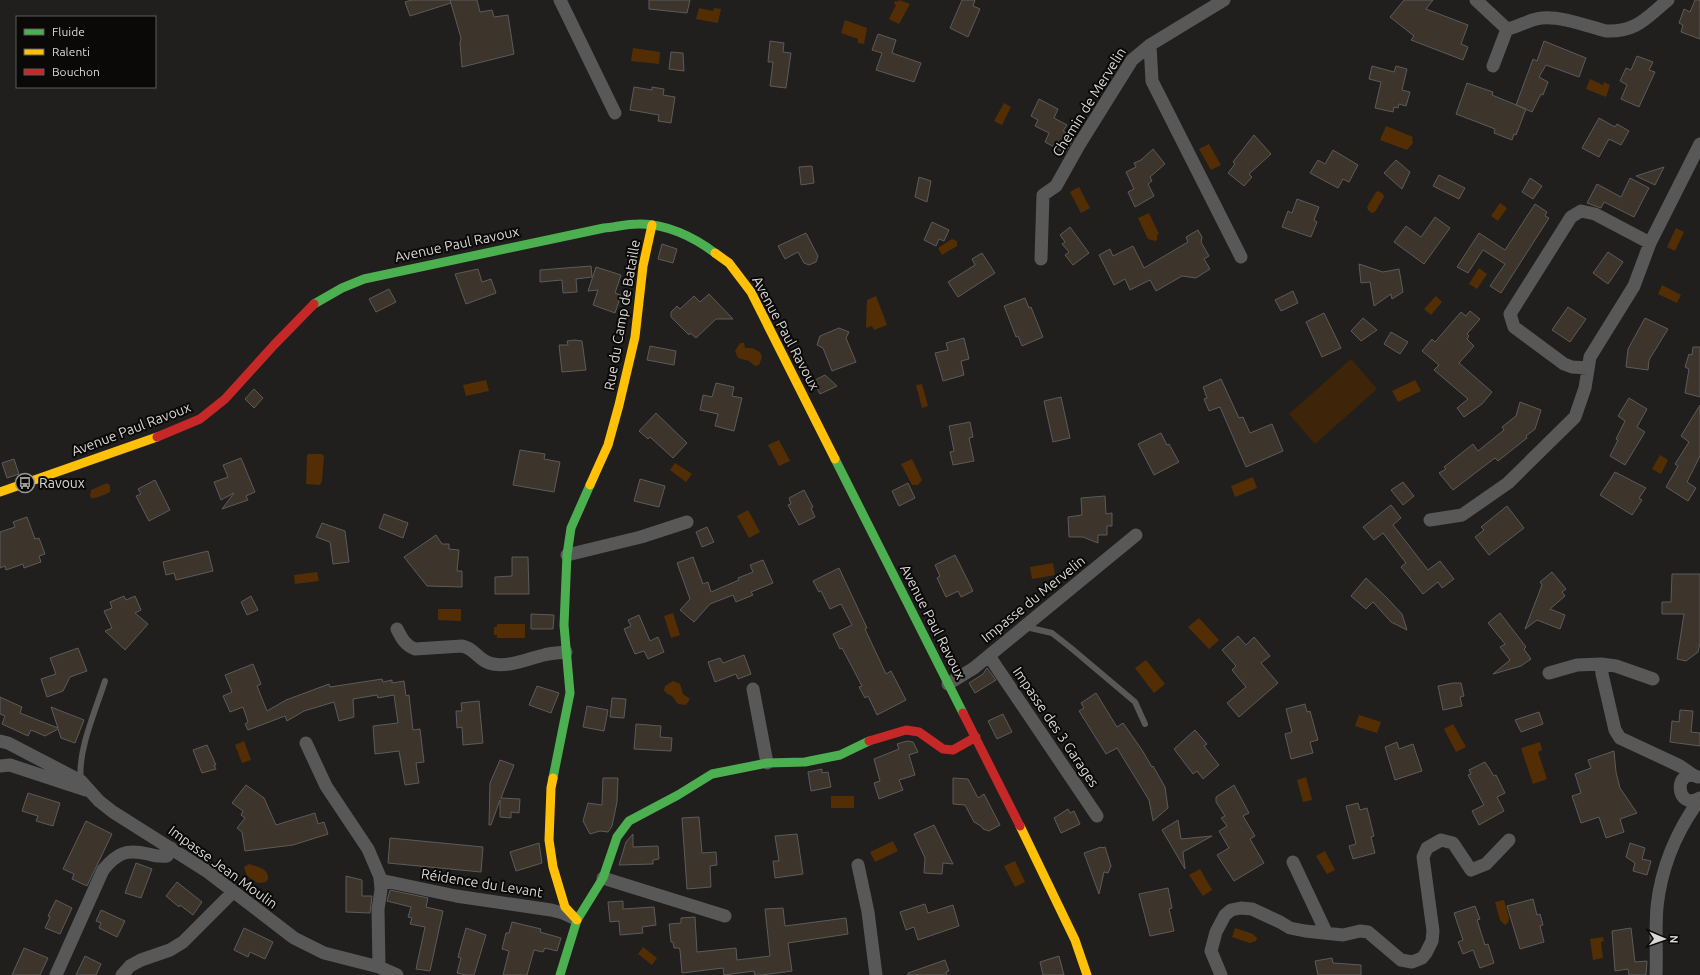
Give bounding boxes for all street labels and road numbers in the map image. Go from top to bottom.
street label: Chemin de Mervelin [1049,45,1129,159]
street label: Avenue Paul Ravoux [393,223,521,265]
street label: Rue du Camp de Bataille [601,238,643,392]
street label: Avenue Paul Ravoux [749,273,823,393]
street label: Avenue Paul Ravoux [69,399,193,459]
street label: Impasse du Mervelin [978,552,1088,646]
street label: Avenue Paul Ravoux [897,562,969,682]
street label: Impasse des 3 Garages [1010,664,1102,790]
street label: Impasse Jean Moulin [165,822,281,912]
street label: Réidence du Levant [420,865,544,901]

